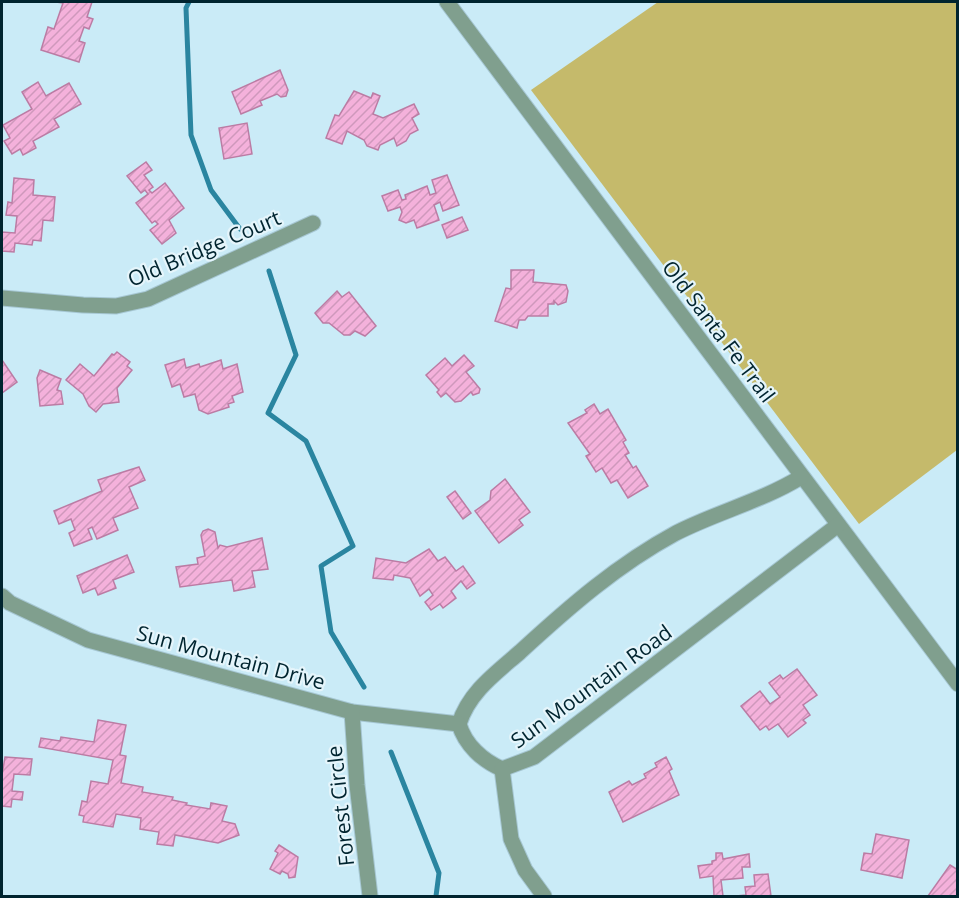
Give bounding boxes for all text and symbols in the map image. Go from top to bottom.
street label: Old Bridge Court [123,203,285,293]
street label: Old Santa Fe Trail [656,254,782,408]
street label: Sun Mountain Drive [134,618,328,696]
street label: Sun Mountain Road [505,618,677,754]
street label: Forest Circle [320,744,360,868]

